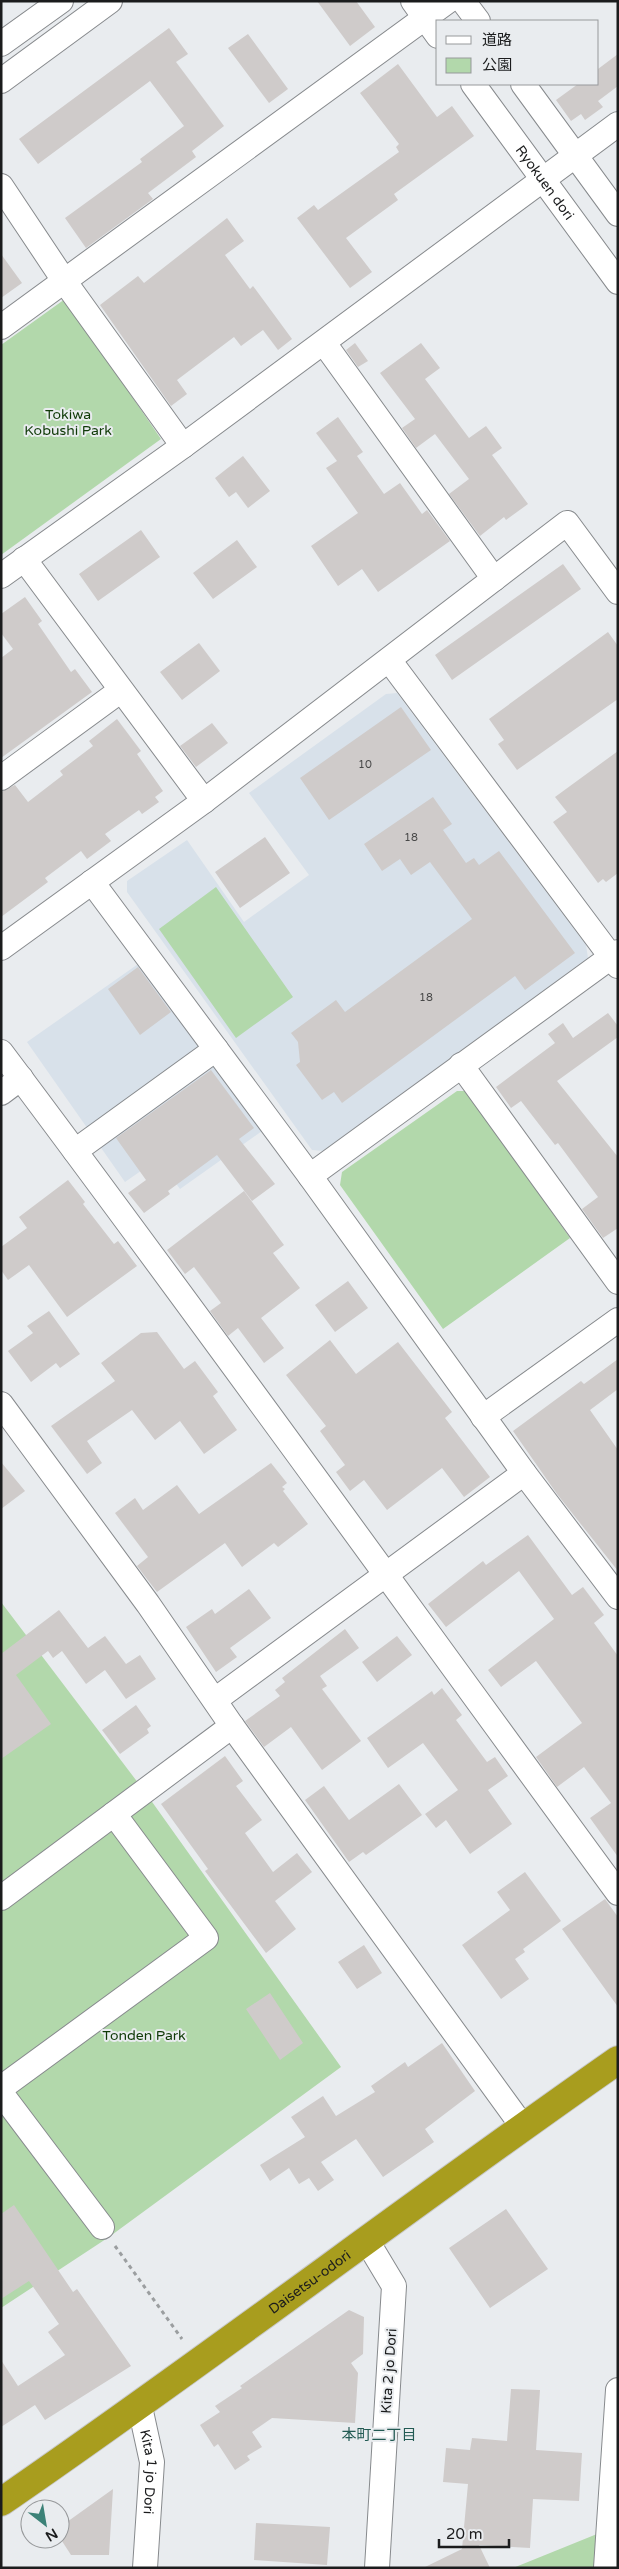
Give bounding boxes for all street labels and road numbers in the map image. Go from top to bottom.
street label: Ryokuen dori [512,142,578,223]
street label: Daisetsu-odori [265,2246,354,2317]
street label: Kita 2 jo Dori [378,2328,400,2414]
street label: Kita 1 jo Dori [137,2428,161,2515]

